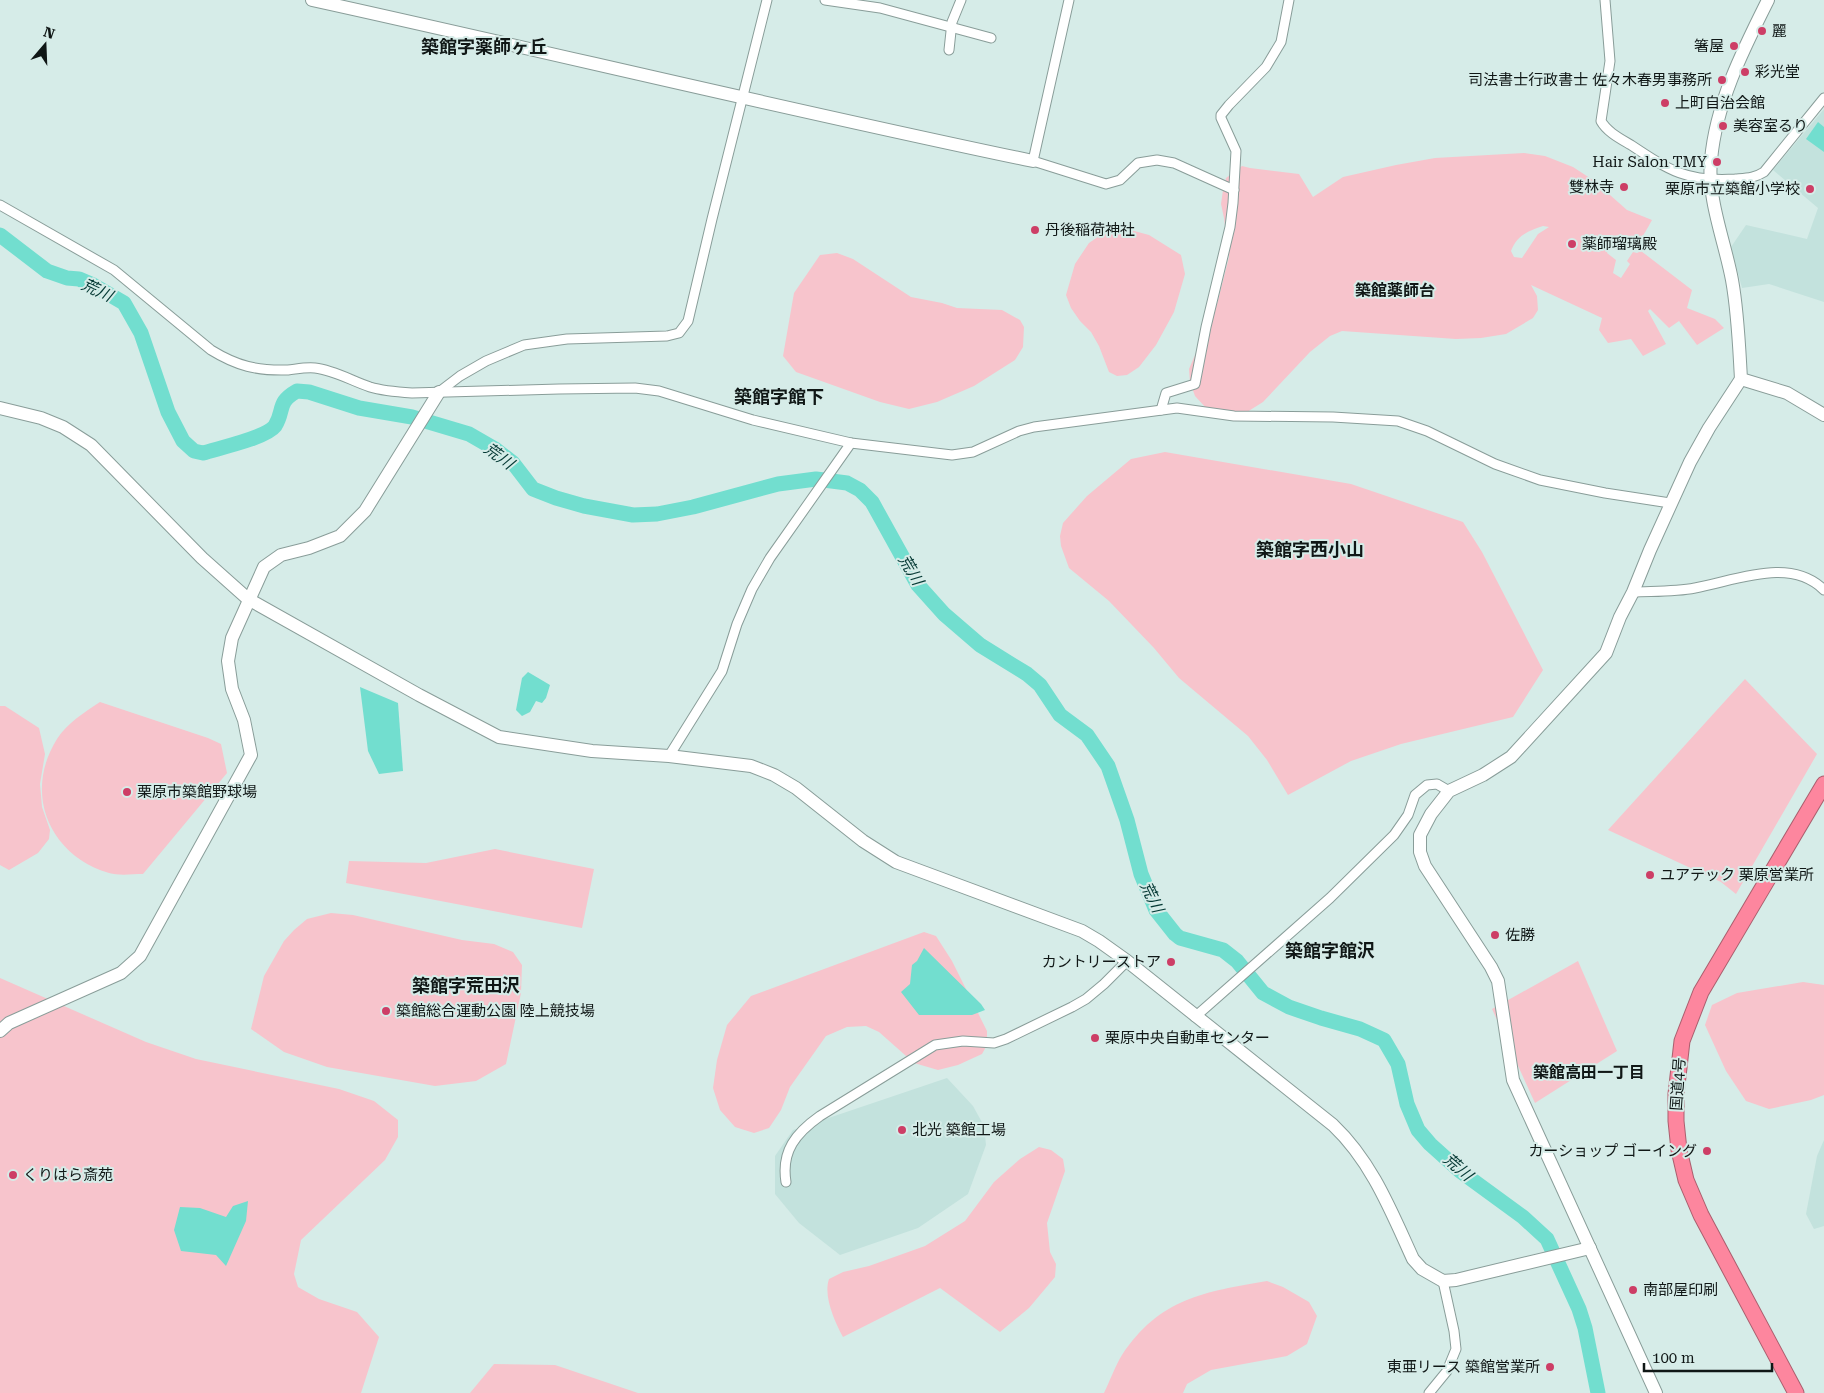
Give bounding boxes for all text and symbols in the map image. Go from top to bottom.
north arrow [20,20,70,70]
place label: 麗 [1772,22,1787,40]
text: N [42,23,57,42]
marker: 麗 [1756,25,1768,37]
district label: 築館字薬師ヶ丘 [421,36,547,57]
place label: 箸屋 [1694,37,1724,55]
marker: 箸屋 [1728,40,1740,52]
place label: 彩光堂 [1755,63,1800,81]
marker: 彩光堂 [1739,66,1751,78]
place label: 司法書士行政書士 佐々木春男事務所 [1468,71,1712,89]
marker: 司法書士行政書士 佐々木春男事務所 [1716,74,1728,86]
place label: 上町自治会館 [1675,94,1765,112]
marker: 上町自治会館 [1659,97,1671,109]
place label: 美容室るり [1733,117,1808,135]
marker: 美容室るり [1717,120,1729,132]
place label: Hair Salon TMY [1592,153,1708,171]
marker: Hair Salon TMY [1711,156,1723,168]
place label: 雙林寺 [1569,178,1614,196]
place label: 栗原市立築館小学校 [1665,180,1800,198]
marker: 雙林寺 [1618,181,1630,193]
marker: 栗原市立築館小学校 [1804,183,1816,195]
place label: 丹後稲荷神社 [1045,221,1135,239]
marker: 丹後稲荷神社 [1029,224,1041,236]
place label: 薬師瑠璃殿 [1582,235,1657,253]
marker: 薬師瑠璃殿 [1566,238,1578,250]
water label: 荒川 [78,275,117,306]
district label: 築館薬師台 [1355,281,1435,300]
district label: 築館字館下 [734,386,824,407]
water label: 荒川 [480,439,519,474]
district label: 築館字西小山 [1256,539,1364,560]
water label: 荒川 [895,551,928,590]
place label: 栗原市築館野球場 [137,783,257,801]
marker: 栗原市築館野球場 [121,786,133,798]
place label: ユアテック 栗原営業所 [1660,866,1814,884]
marker: ユアテック 栗原営業所 [1644,869,1656,881]
water label: 荒川 [1136,878,1168,917]
place label: 佐勝 [1505,926,1535,944]
marker: 佐勝 [1489,929,1501,941]
district label: 築館字館沢 [1285,940,1375,961]
place label: カントリーストア [1042,953,1161,971]
marker: カントリーストア [1165,956,1177,968]
district label: 築館字荒田沢 [412,975,520,996]
place label: 築館総合運動公園 陸上競技場 [396,1002,595,1020]
marker: 築館総合運動公園 陸上競技場 [380,1005,392,1017]
place label: 栗原中央自動車センター [1105,1029,1270,1047]
marker: 栗原中央自動車センター [1089,1032,1101,1044]
street label: 国道4号 [1667,1057,1689,1111]
district label: 築館高田一丁目 [1533,1063,1645,1082]
place label: 北光 築館工場 [912,1121,1006,1139]
marker: 北光 築館工場 [896,1124,908,1136]
place label: カーショップ ゴーイング [1529,1142,1697,1160]
marker: カーショップ ゴーイング [1701,1145,1713,1157]
water label: 荒川 [1440,1149,1478,1186]
place label: くりはら斎苑 [23,1166,113,1184]
marker: くりはら斎苑 [7,1169,19,1181]
place label: 南部屋印刷 [1643,1281,1718,1299]
marker: 南部屋印刷 [1627,1284,1639,1296]
scale bar [1644,1340,1772,1372]
text: 100 m [1652,1349,1695,1367]
place label: 東亜リース 築館営業所 [1387,1358,1540,1376]
marker: 東亜リース 築館営業所 [1544,1361,1556,1373]

